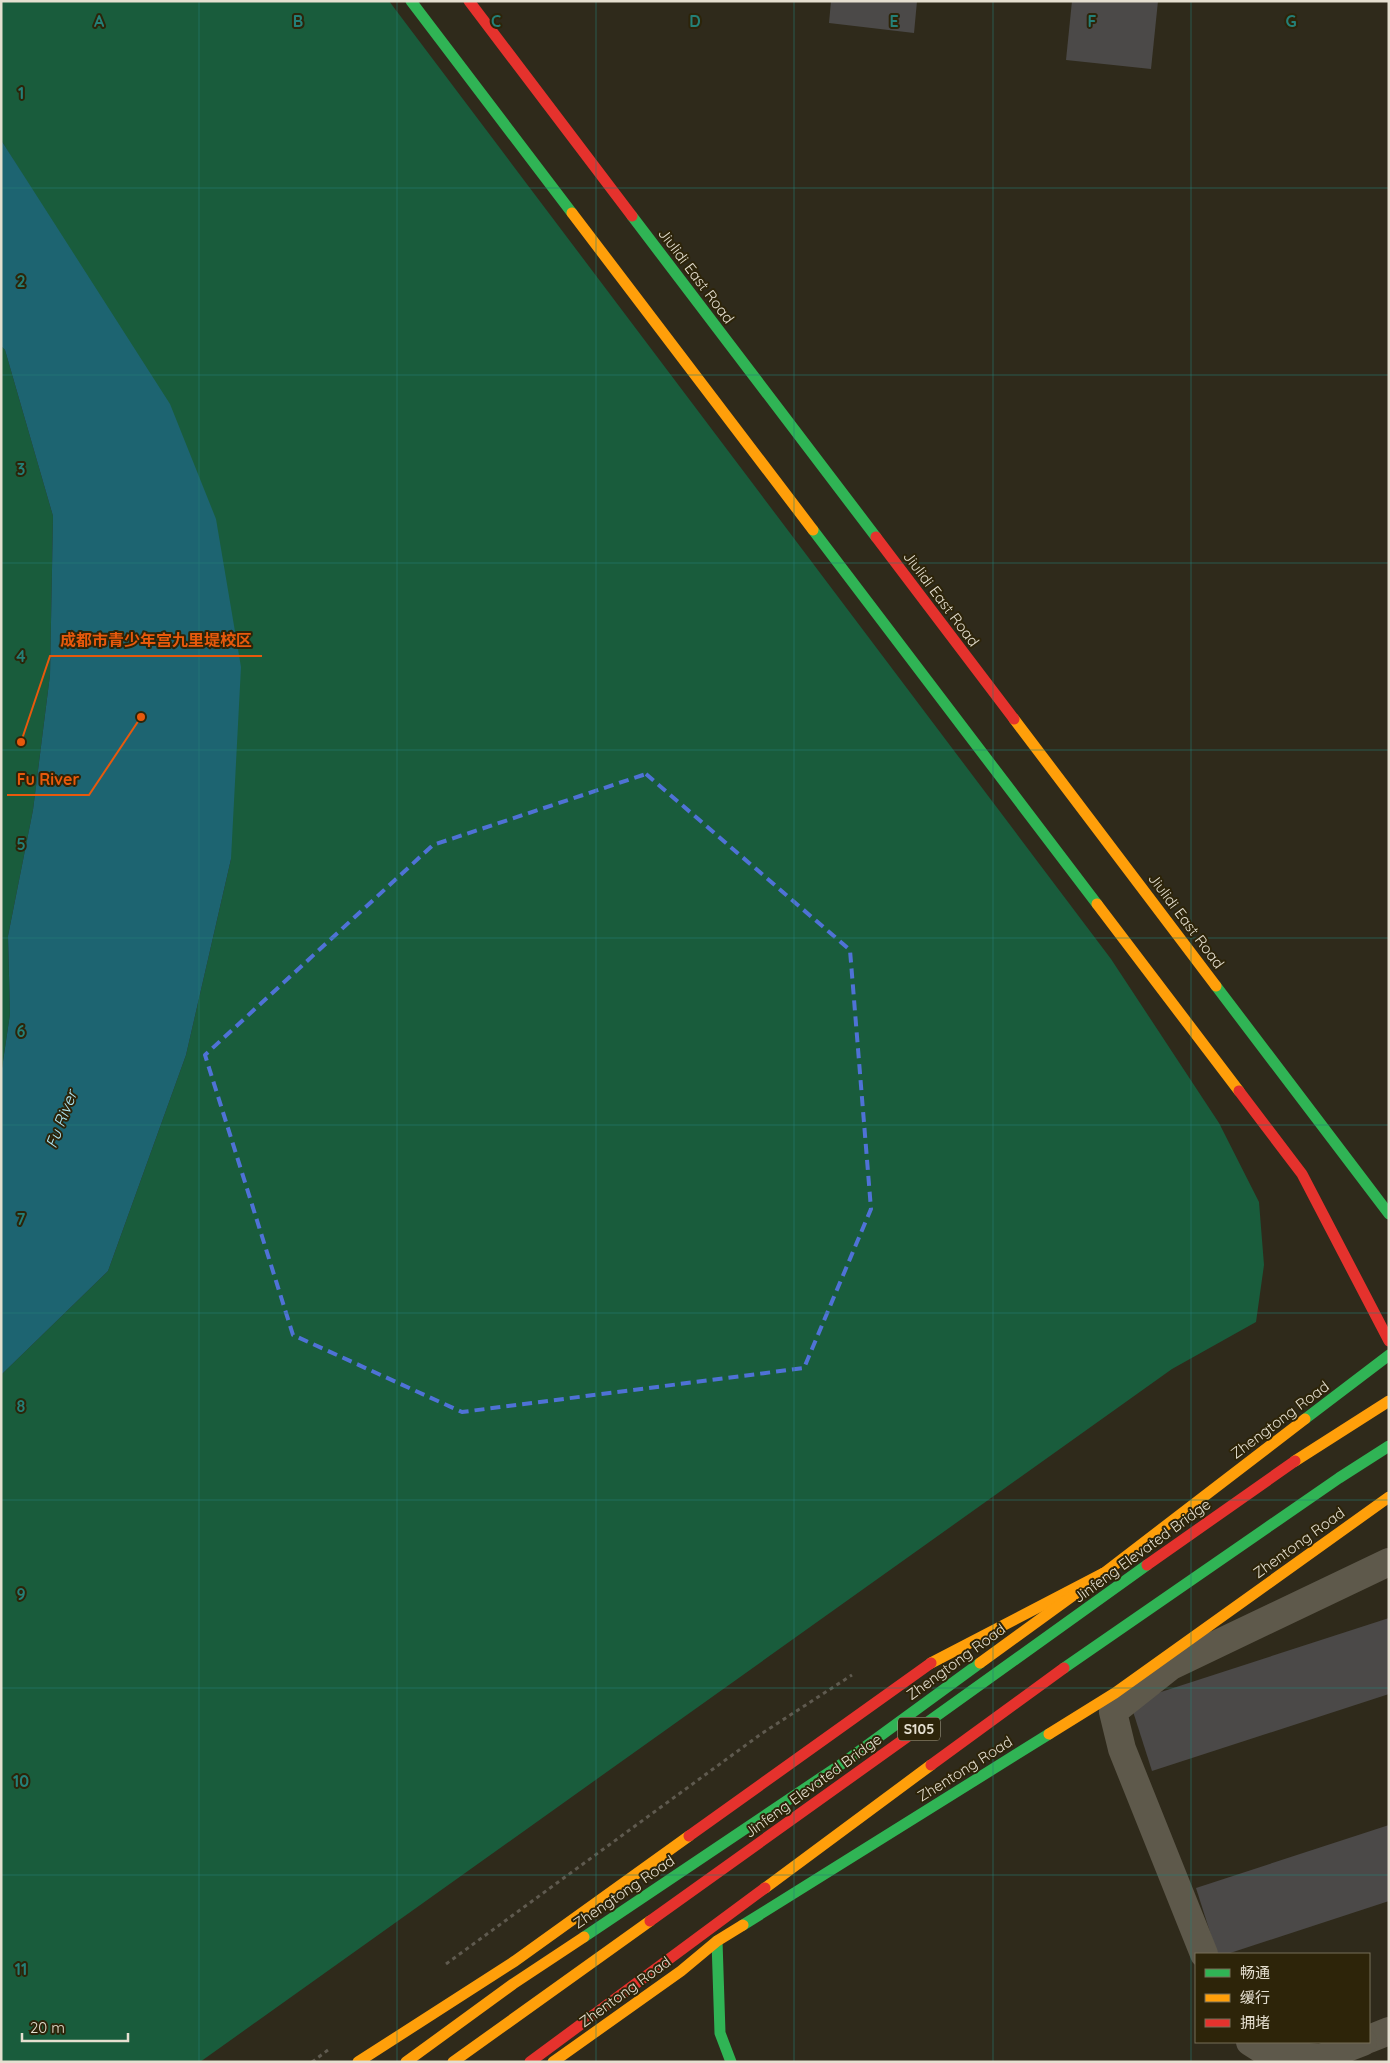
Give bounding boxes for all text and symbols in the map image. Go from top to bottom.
text: A [94,11,105,31]
text: B [293,11,303,31]
text: C [491,11,501,31]
text: D [689,11,701,31]
text: E [889,11,899,31]
text: F [1088,11,1097,31]
text: G [1285,11,1297,31]
text: 1 [18,83,24,103]
street label: Jiulidi East Road [654,224,738,327]
text: 2 [16,271,26,291]
text: 3 [17,459,25,479]
street label: Jiulidi East Road [899,547,983,650]
callout: 成都市青少年宫九里堤校区 [50,625,262,656]
text: 成都市青少年宫九里堤校区 [60,630,252,650]
text: 4 [16,646,26,666]
callout: Fu River [7,764,89,795]
text: Fu River [17,769,79,789]
text: 5 [16,834,26,854]
street label: Jiulidi East Road [1144,869,1228,972]
text: 6 [17,1021,26,1041]
water label: Fu River [41,1086,82,1151]
text: 7 [17,1209,26,1229]
street label: Zhengtong Road [1227,1376,1333,1463]
text: 8 [17,1396,26,1416]
street label: Jinfeng Elevated Bridge [1069,1494,1214,1607]
street label: Zhentong Road [1249,1503,1348,1582]
text: 9 [16,1584,26,1604]
street label: Zhengtong Road [902,1619,1009,1704]
road number: S105 [898,1718,940,1740]
street label: Jinfeng Elevated Bridge [740,1729,885,1842]
street label: Zhentong Road [914,1732,1016,1805]
text: 10 [13,1771,29,1791]
street label: Zhengtong Road [569,1851,678,1932]
street label: Zhentong Road [575,1952,674,2031]
legend [1195,1953,1370,2043]
text: 11 [15,1959,27,1979]
text: 畅通 [1240,1963,1270,1982]
text: 缓行 [1240,1988,1270,2007]
scale bar [22,2010,129,2042]
text: 拥堵 [1240,2013,1270,2032]
text: 20 m [30,2018,65,2037]

